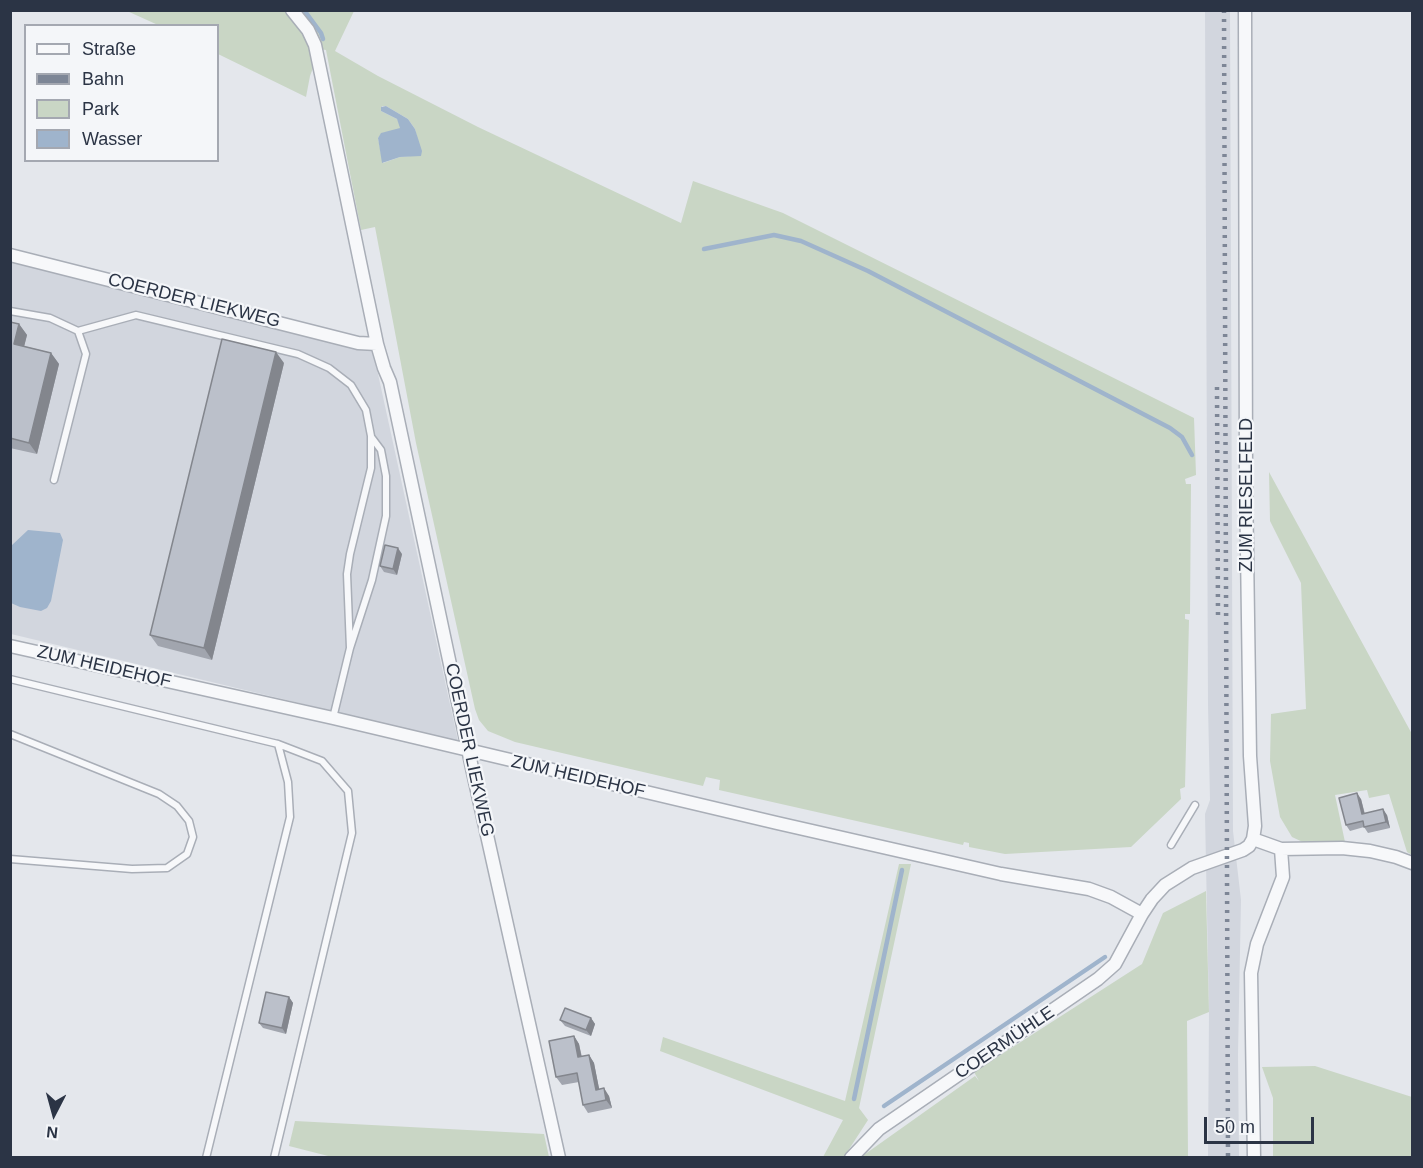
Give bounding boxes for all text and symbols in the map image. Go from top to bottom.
legend [24,24,219,162]
text: Straße [82,39,136,59]
text: Bahn [82,69,124,89]
text: Park [82,99,119,119]
text: Wasser [82,129,142,149]
street label: COERDER LIEKWEG [106,269,282,333]
street label: ZUM RIESELFELD [1236,418,1258,572]
street label: ZUM HEIDEHOF [35,641,173,693]
street label: COERDER LIEKWEG [440,661,498,839]
street label: ZUM HEIDEHOF [509,751,647,803]
street label: COERMÜHLE [951,1002,1059,1084]
north arrow [24,1084,84,1144]
scale bar [1207,1105,1316,1143]
text: 50 m [1215,1117,1255,1137]
text: N [45,1123,59,1141]

